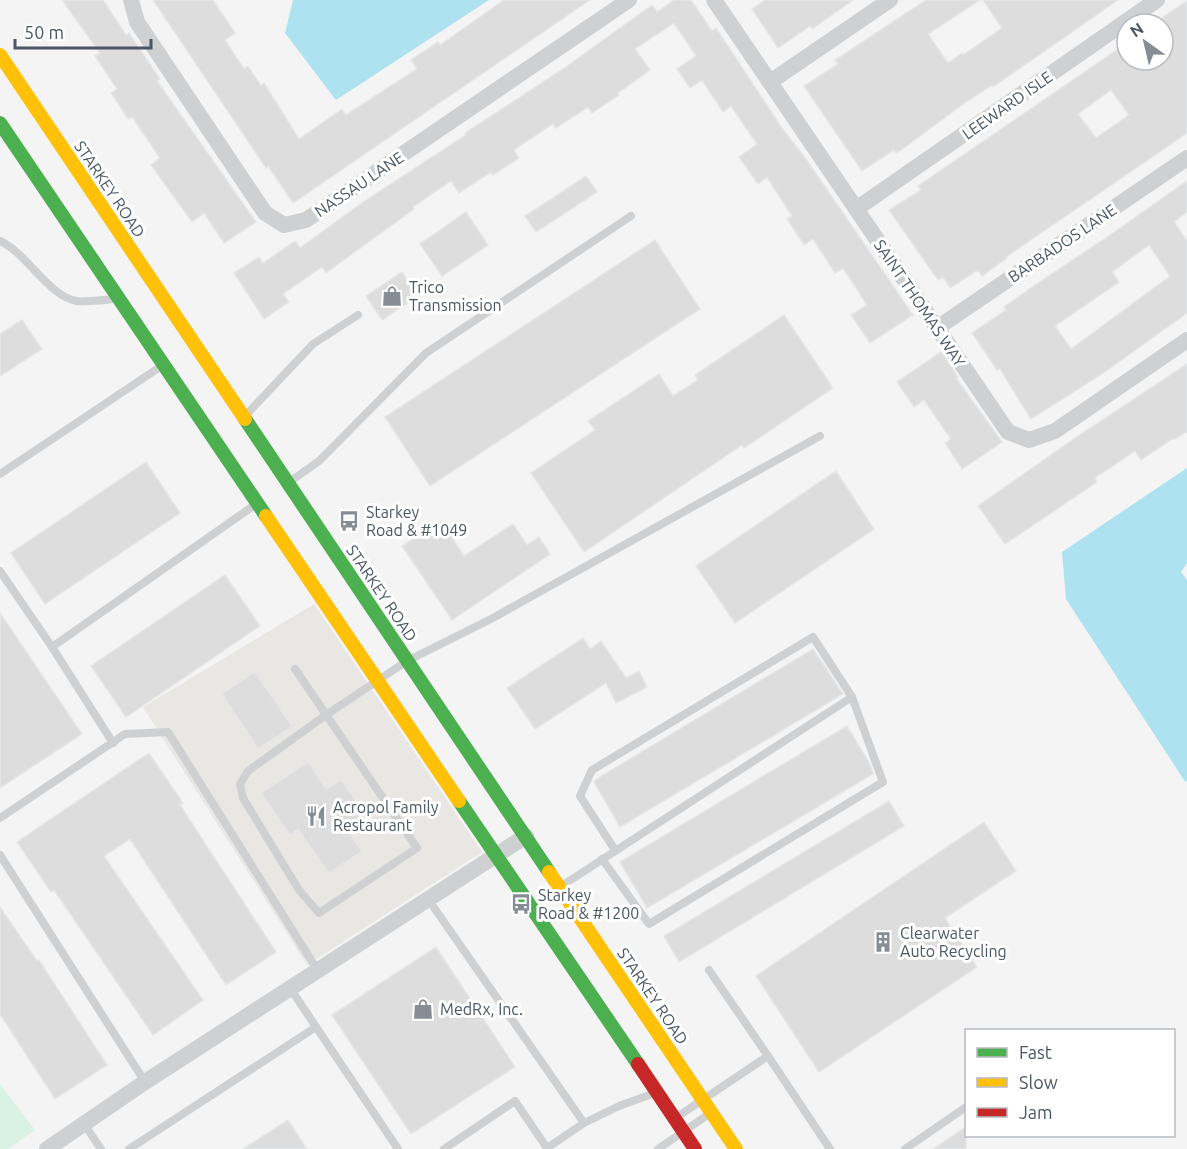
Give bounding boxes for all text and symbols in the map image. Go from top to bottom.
scale bar [15,12,152,50]
north arrow [1115,12,1175,72]
text: N [1127,19,1147,40]
text: 50 m [24,22,64,42]
street label: LEEWARD ISLE [959,67,1055,143]
street label: STARKEY ROAD [71,137,149,241]
street label: NASSAU LANE [311,148,407,220]
street label: BARBADOS LANE [1005,200,1119,286]
street label: SAINT THOMAS WAY [871,236,970,370]
place label: Trico Transmission [409,278,502,314]
shop icon: Trico Transmission [380,284,404,308]
place label: Starkey Road & #1049 [366,503,467,539]
bus stop icon: Starkey Road & #1049 [337,509,361,533]
street label: STARKEY ROAD [343,541,421,645]
place label: Acropol Family Restaurant [333,798,439,834]
restaurant icon: Acropol Family Restaurant [304,804,328,828]
place label: Starkey Road & #1200 [538,886,639,922]
bus stop icon: Starkey Road & #1200 [509,892,533,916]
place label: Clearwater Auto Recycling [900,924,1007,960]
building icon: Clearwater Auto Recycling [871,930,895,954]
street label: STARKEY ROAD [614,944,692,1048]
shop icon: MedRx, Inc. [411,997,435,1021]
place label: MedRx, Inc. [440,1000,523,1018]
legend [965,1029,1175,1137]
text: Fast [1019,1042,1052,1062]
text: Slow [1019,1072,1058,1092]
text: Jam [1019,1102,1053,1122]

